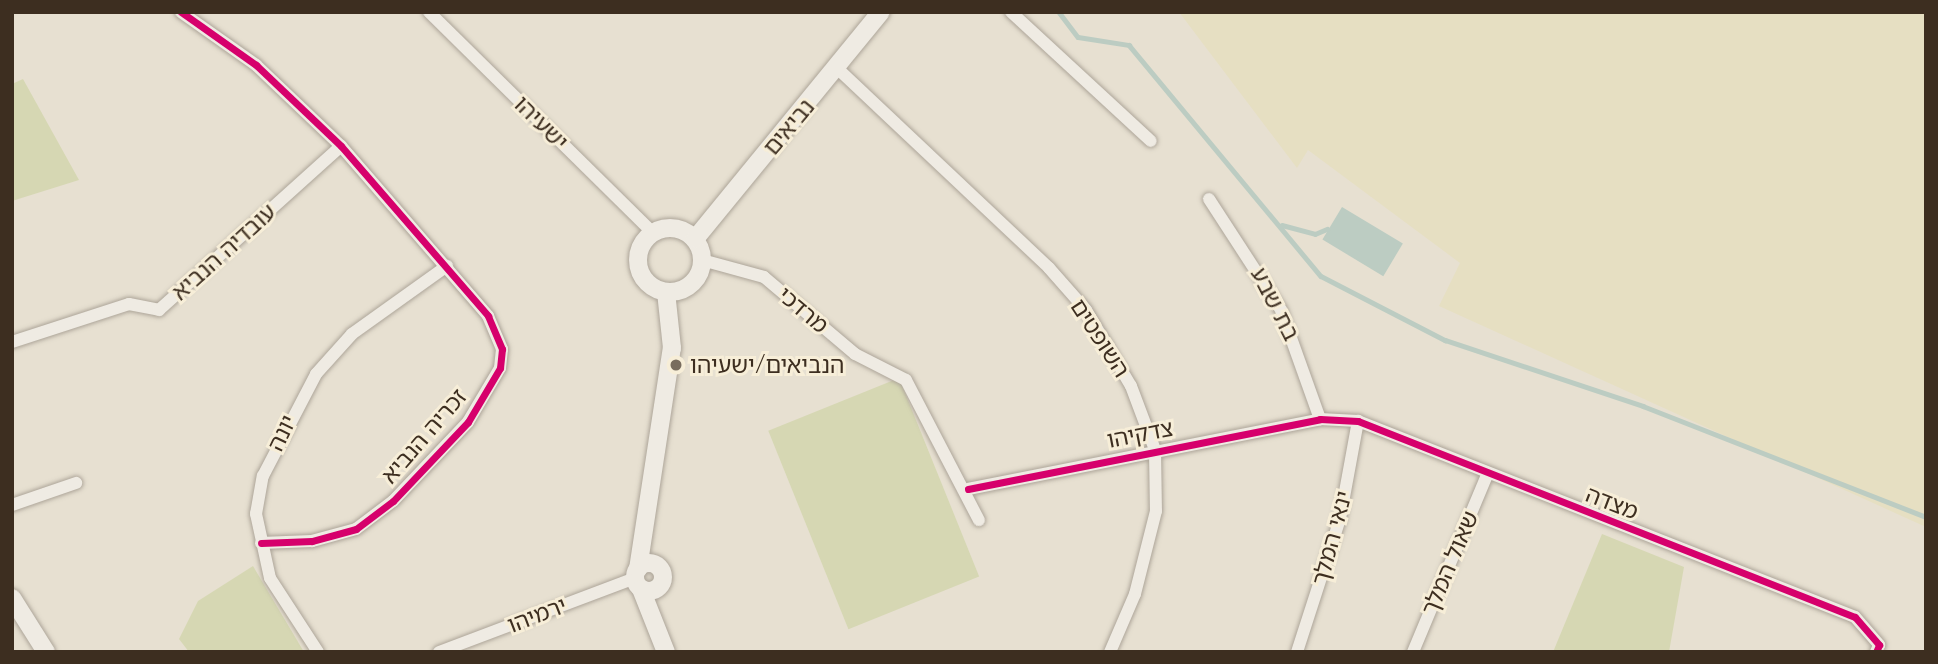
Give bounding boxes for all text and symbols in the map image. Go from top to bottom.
street label: ישעיהו [508,90,574,156]
street label: נביאים [758,93,820,161]
street label: עובדיה הנביא [166,198,282,306]
street label: בת שבע [1245,263,1305,345]
street label: מרדכי [772,281,834,339]
street label: השופטים [1064,294,1136,382]
place label: הנביאים/ישעיהו [690,351,844,379]
marker: הנביאים/ישעיהו [668,357,684,373]
street label: זכריה הנביא [375,383,473,489]
street label: יונה [262,410,302,456]
street label: צדקיהו [1105,414,1175,454]
street label: מצדה [1582,480,1642,526]
street label: ינאי המלך [1306,488,1358,588]
street label: שאול המלך [1416,507,1484,619]
street label: ירמיהו [504,591,570,639]

